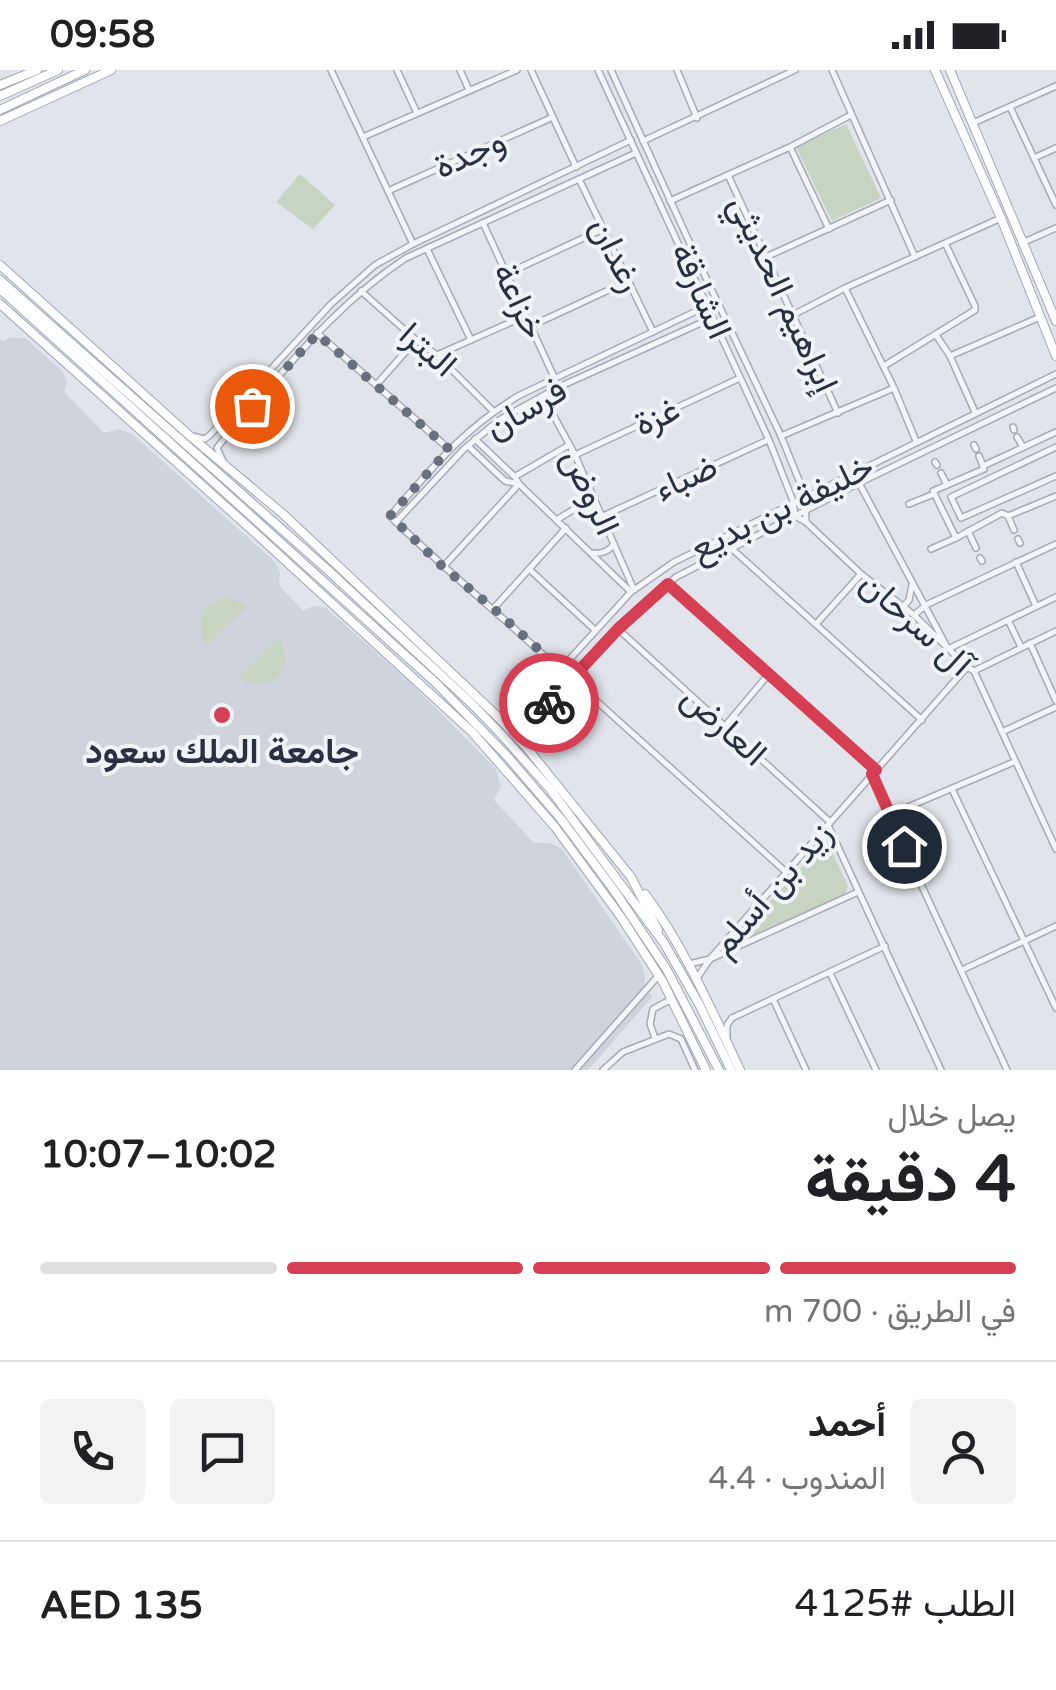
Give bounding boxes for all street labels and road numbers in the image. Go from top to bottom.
street label: وجدة [428,120,512,188]
street label: إبراهيم الحديثي [713,189,847,402]
street label: رغدان [580,211,652,299]
street label: الشارقة [661,236,741,346]
street label: خزاعة [483,256,555,346]
street label: البترا [391,314,465,386]
street label: فرسان [478,369,574,449]
street label: غزة [628,388,686,446]
street label: الروض [552,442,628,542]
street label: ضباء [648,445,724,511]
street label: خليفة بن بديع [683,445,882,572]
street label: آل سرحان [851,563,983,687]
street label: العارض [673,677,775,775]
street label: زيد بن أسلم [702,813,842,965]

